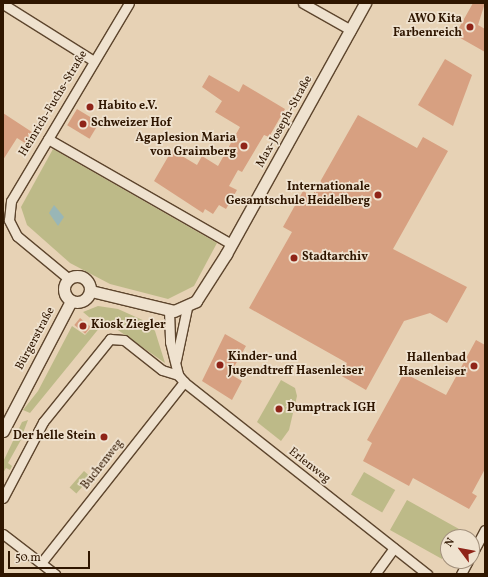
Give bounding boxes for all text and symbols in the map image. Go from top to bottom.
place label: AWO Kita Farbenreich [393,13,462,41]
marker: AWO Kita Farbenreich [465,22,475,32]
street label: Heinrich-Fuchs-Straße [17,48,91,160]
street label: Max-Joseph-Straße [254,74,316,170]
place label: Habito e.V. [98,100,158,114]
marker: Habito e.V. [85,102,95,112]
place label: Schweizer Hof [91,117,171,131]
marker: Schweizer Hof [78,119,88,129]
place label: Agaplesion Maria von Graimberg [135,132,236,160]
marker: Agaplesion Maria von Graimberg [239,141,249,151]
place label: Internationale Gesamtschule Heidelberg [226,181,370,209]
marker: Internationale Gesamtschule Heidelberg [373,190,383,200]
place label: Stadtarchiv [302,251,368,265]
marker: Stadtarchiv [289,253,299,263]
street label: Bürgerstraße [13,305,59,373]
place label: Kiosk Ziegler [91,319,166,333]
marker: Kiosk Ziegler [78,321,88,331]
place label: Kinder- und Jugendtreff Hasenleiser [228,351,362,379]
place label: Hallenbad Hasenleiser [399,352,466,380]
marker: Kinder- und Jugendtreff Hasenleiser [215,360,225,370]
marker: Hallenbad Hasenleiser [469,361,479,371]
place label: Pumptrack IGH [287,402,376,416]
marker: Pumptrack IGH [274,404,284,414]
place label: Der helle Stein [13,430,96,444]
marker: Der helle Stein [99,432,109,442]
street label: Buchenweg [79,437,127,493]
street label: Erlenweg [285,445,333,487]
north arrow [440,529,480,569]
text: N [442,536,459,550]
scale bar [10,543,92,569]
text: 50 m [15,550,41,566]

